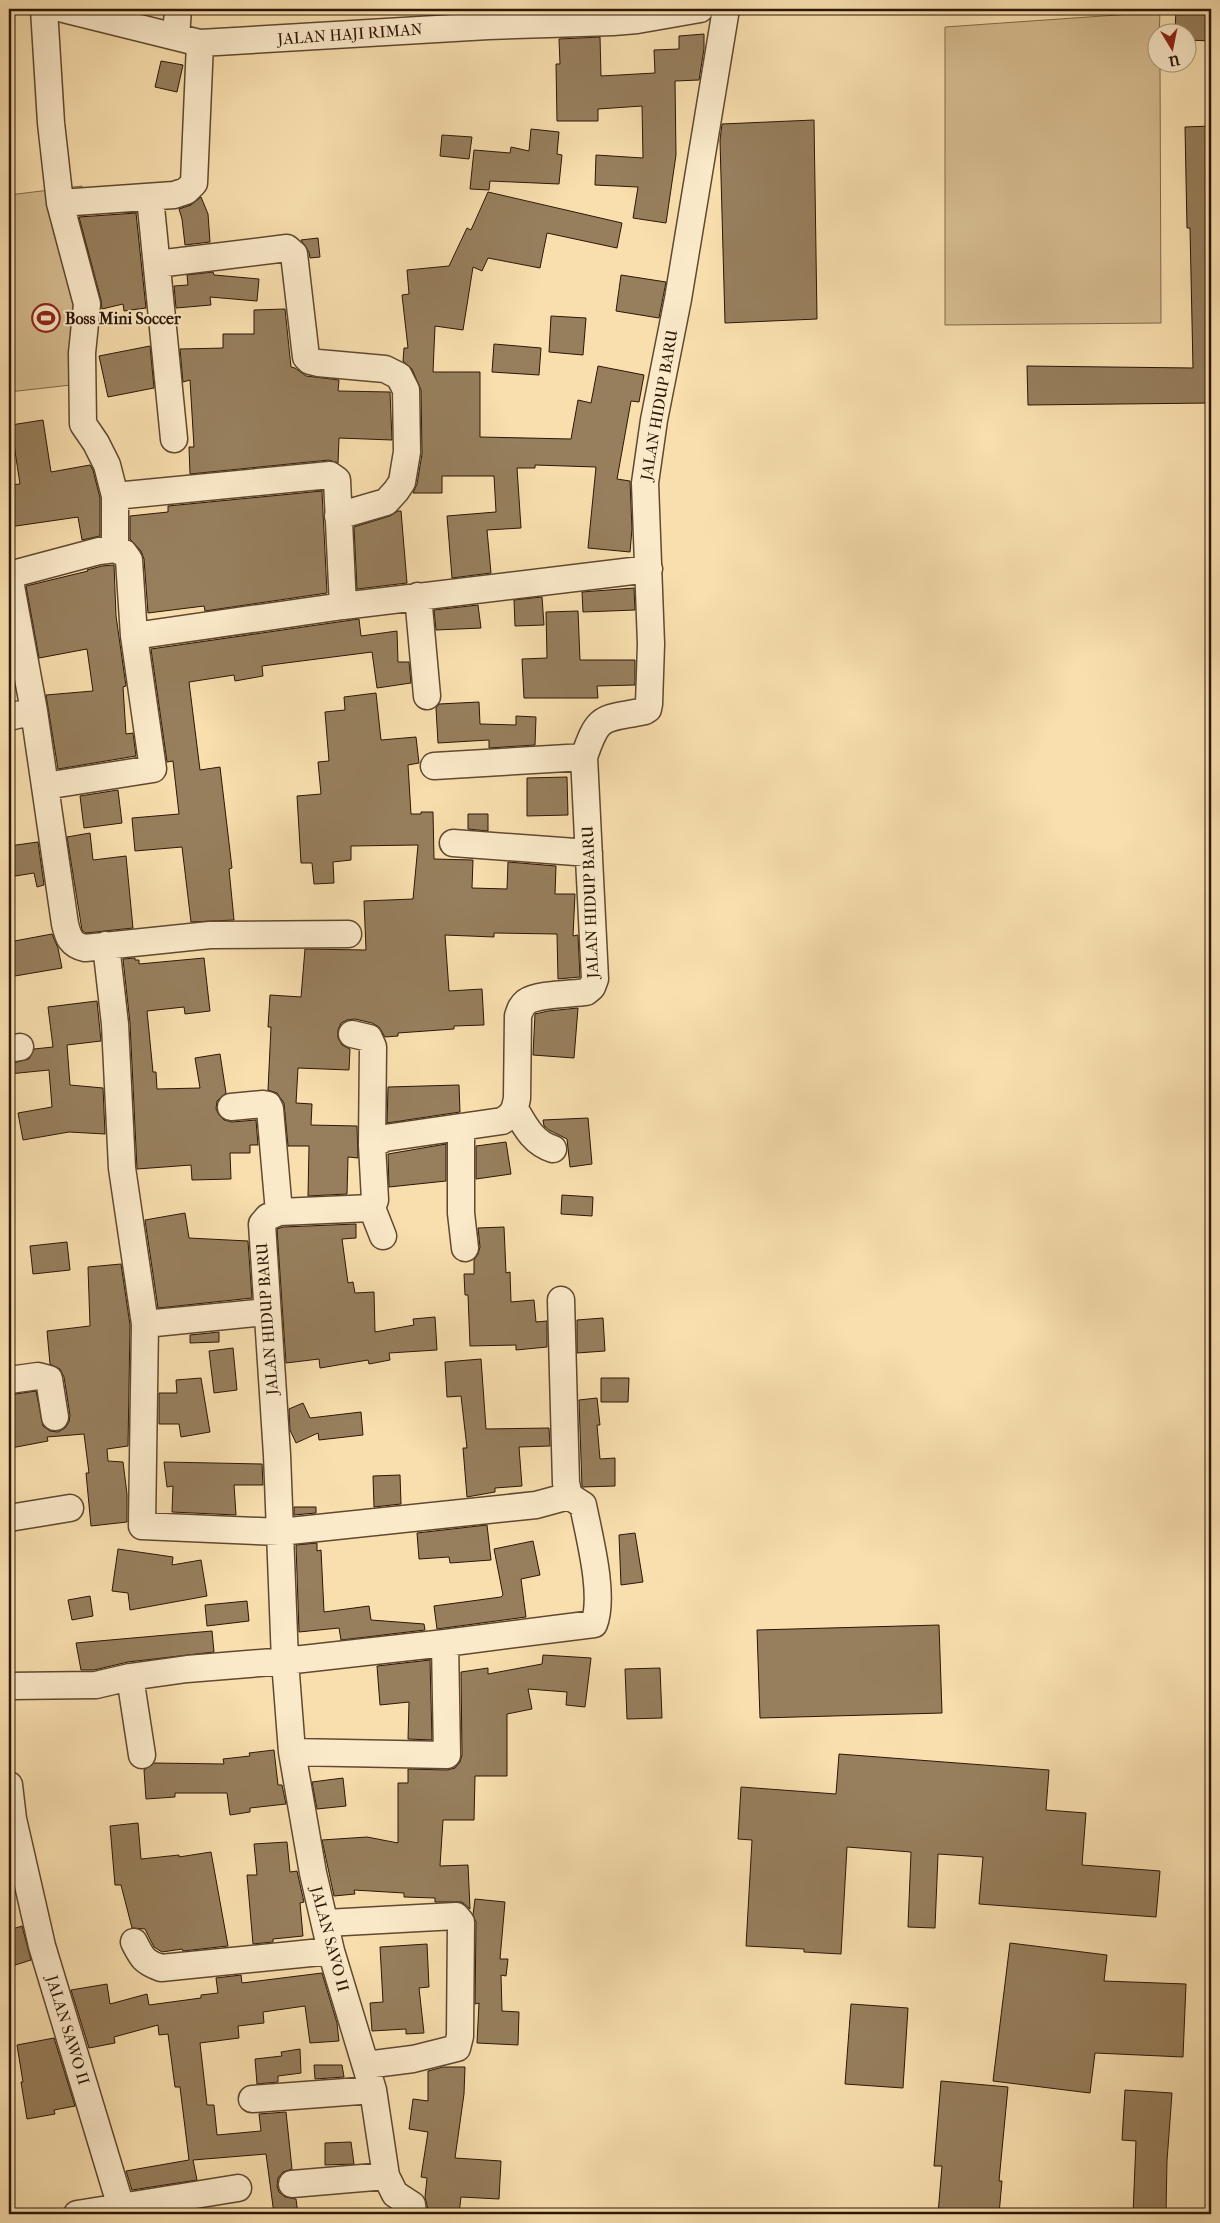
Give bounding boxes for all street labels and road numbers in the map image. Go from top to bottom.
street label: JALAN HAJI RIMAN [275,19,423,49]
street label: JALAN HIDUP BARU [636,328,682,484]
street label: JALAN HIDUP BARU [578,825,602,981]
street label: JALAN HIDUP BARU [252,1242,282,1398]
street label: JALAN SAVO II [306,1882,353,1994]
street label: JALAN SAWO II [42,1971,94,2087]

